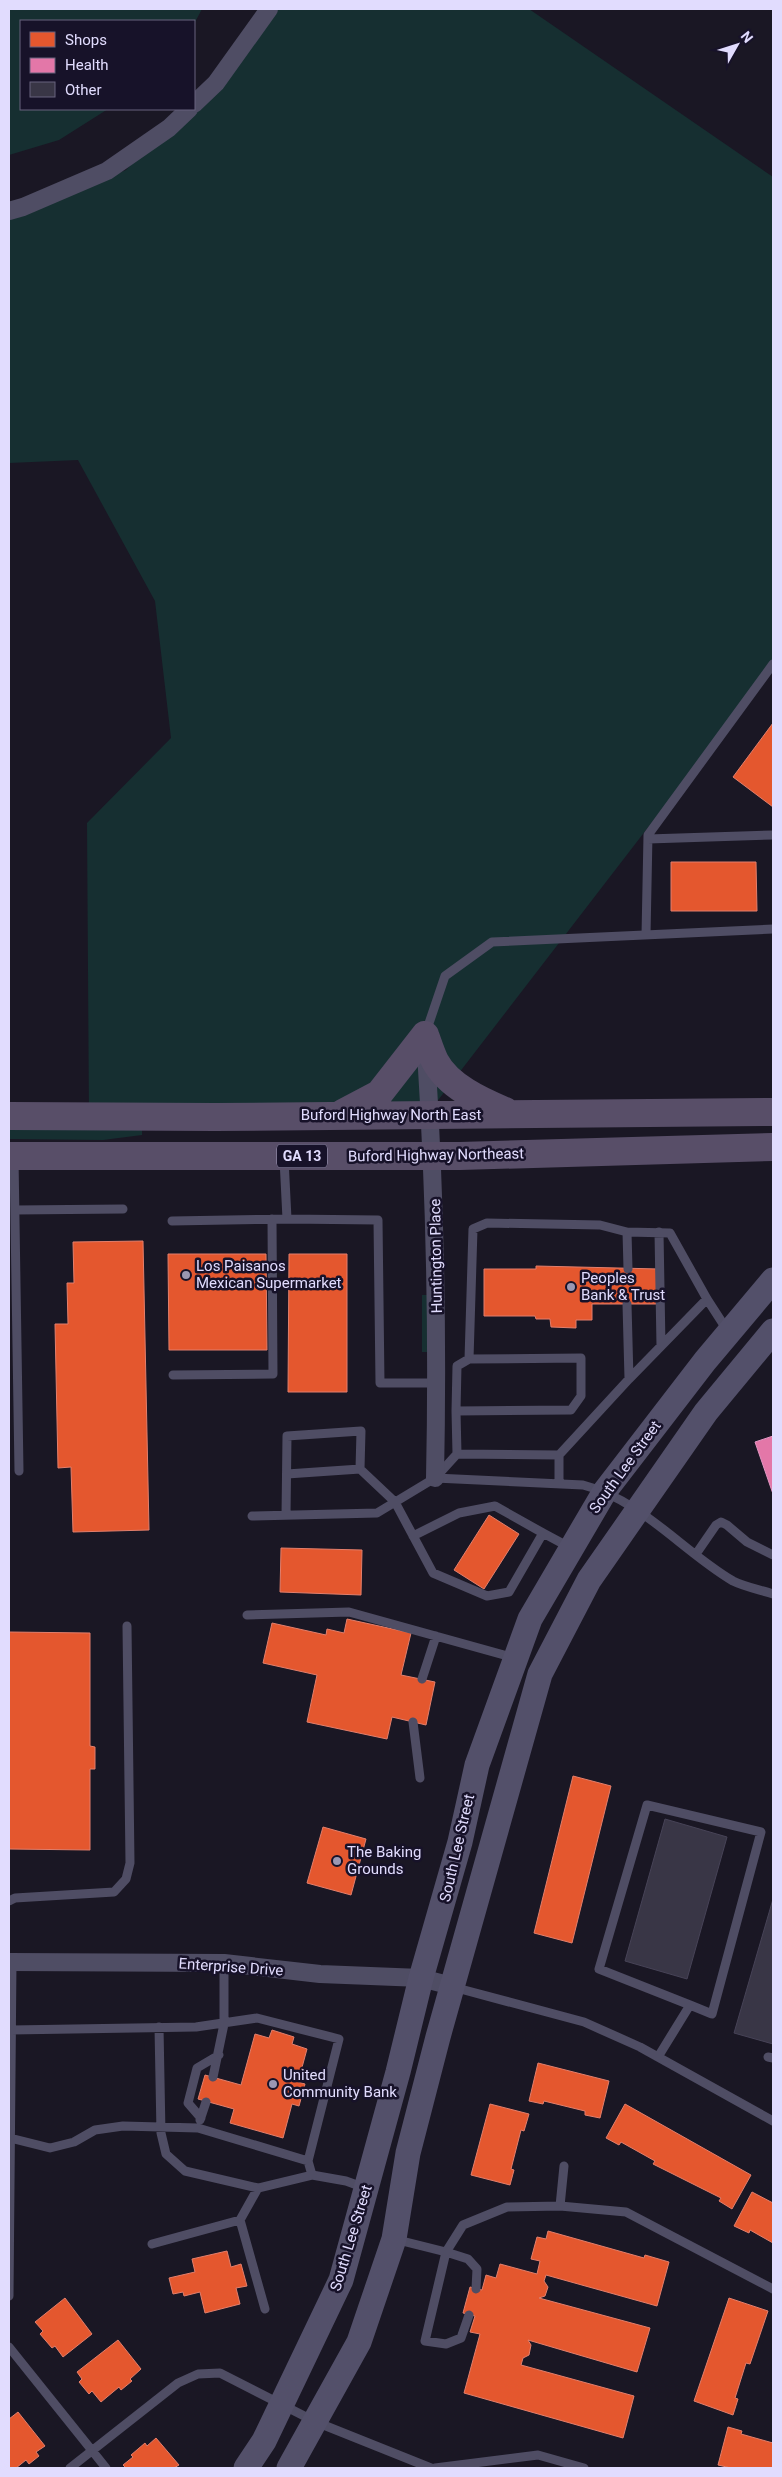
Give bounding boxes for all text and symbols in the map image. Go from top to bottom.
legend [20,20,195,110]
north arrow [712,20,762,70]
text: N [738,28,756,46]
text: Shops [65,31,107,49]
text: Health [65,56,109,74]
text: Other [65,81,102,99]
street label: Buford Highway North East [301,1106,481,1124]
road number: GA 13 [277,1144,327,1168]
street label: Buford Highway Northeast [348,1144,524,1166]
street label: Huntington Place [426,1198,446,1314]
place label: Los Paisanos Mexican Supermarket [196,1257,342,1292]
marker: Los Paisanos Mexican Supermarket [180,1269,192,1281]
place label: Peoples Bank & Trust [581,1269,665,1304]
marker: Peoples Bank & Trust [565,1281,577,1293]
street label: South Lee Street [585,1417,665,1517]
street label: South Lee Street [436,1792,478,1904]
place label: The Baking Grounds [347,1843,421,1878]
marker: The Baking Grounds [331,1855,343,1867]
street label: Enterprise Drive [178,1954,284,1980]
place label: United Community Bank [283,2066,397,2101]
marker: United Community Bank [267,2078,279,2090]
street label: South Lee Street [326,2183,376,2293]

